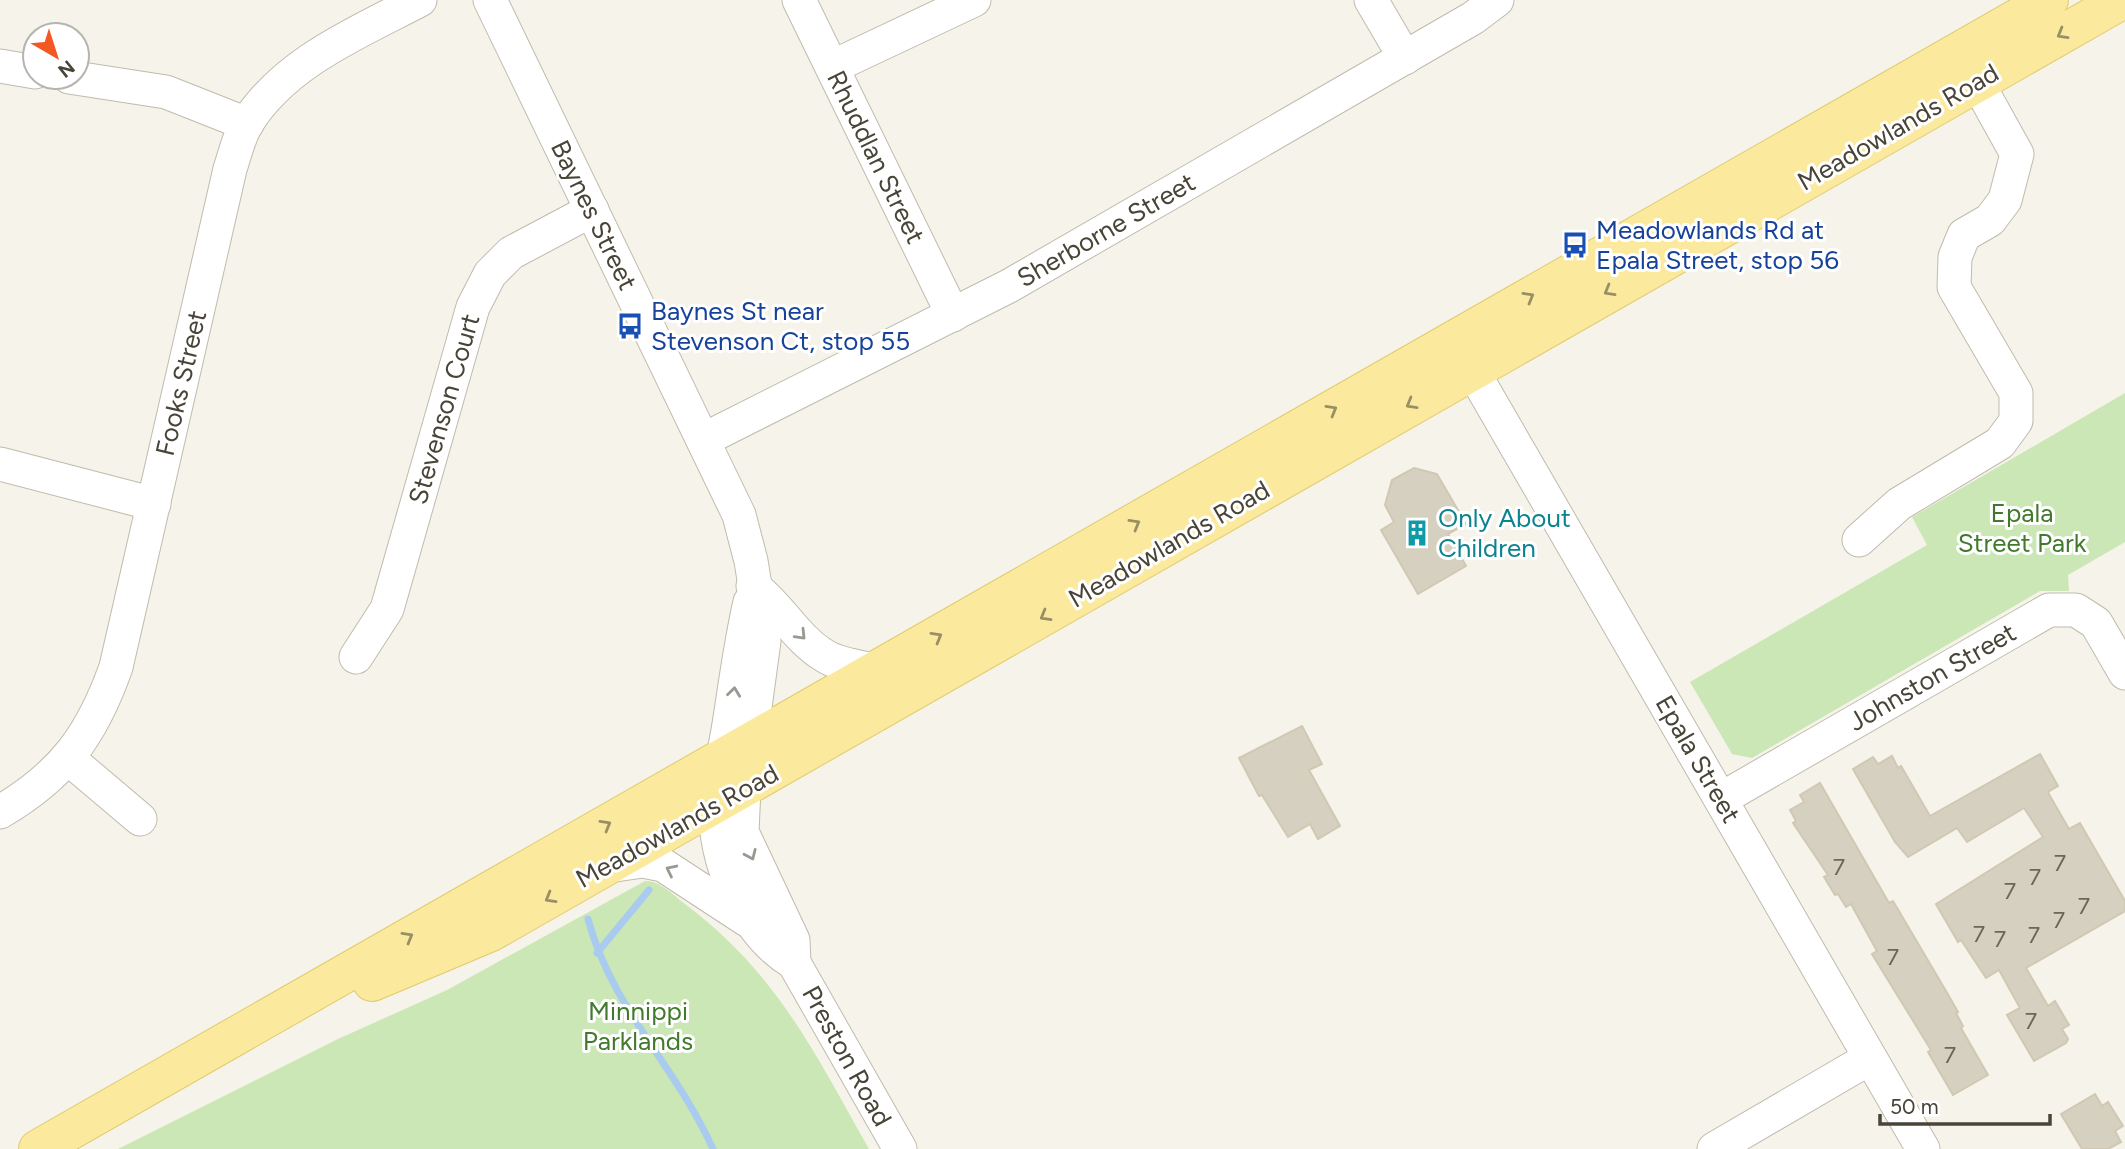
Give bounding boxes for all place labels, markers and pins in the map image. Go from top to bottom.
place label: Meadowlands Rd at Epala Street, stop 56 [1596,214,1839,276]
bus stop icon: Meadowlands Rd at Epala Street, stop 56 [1560,230,1590,260]
place label: Baynes St near Stevenson Ct, stop 55 [651,295,910,357]
bus stop icon: Baynes St near Stevenson Ct, stop 55 [615,311,645,341]
place label: Only About Children [1438,502,1571,564]
building icon: Only About Children [1402,518,1432,548]

